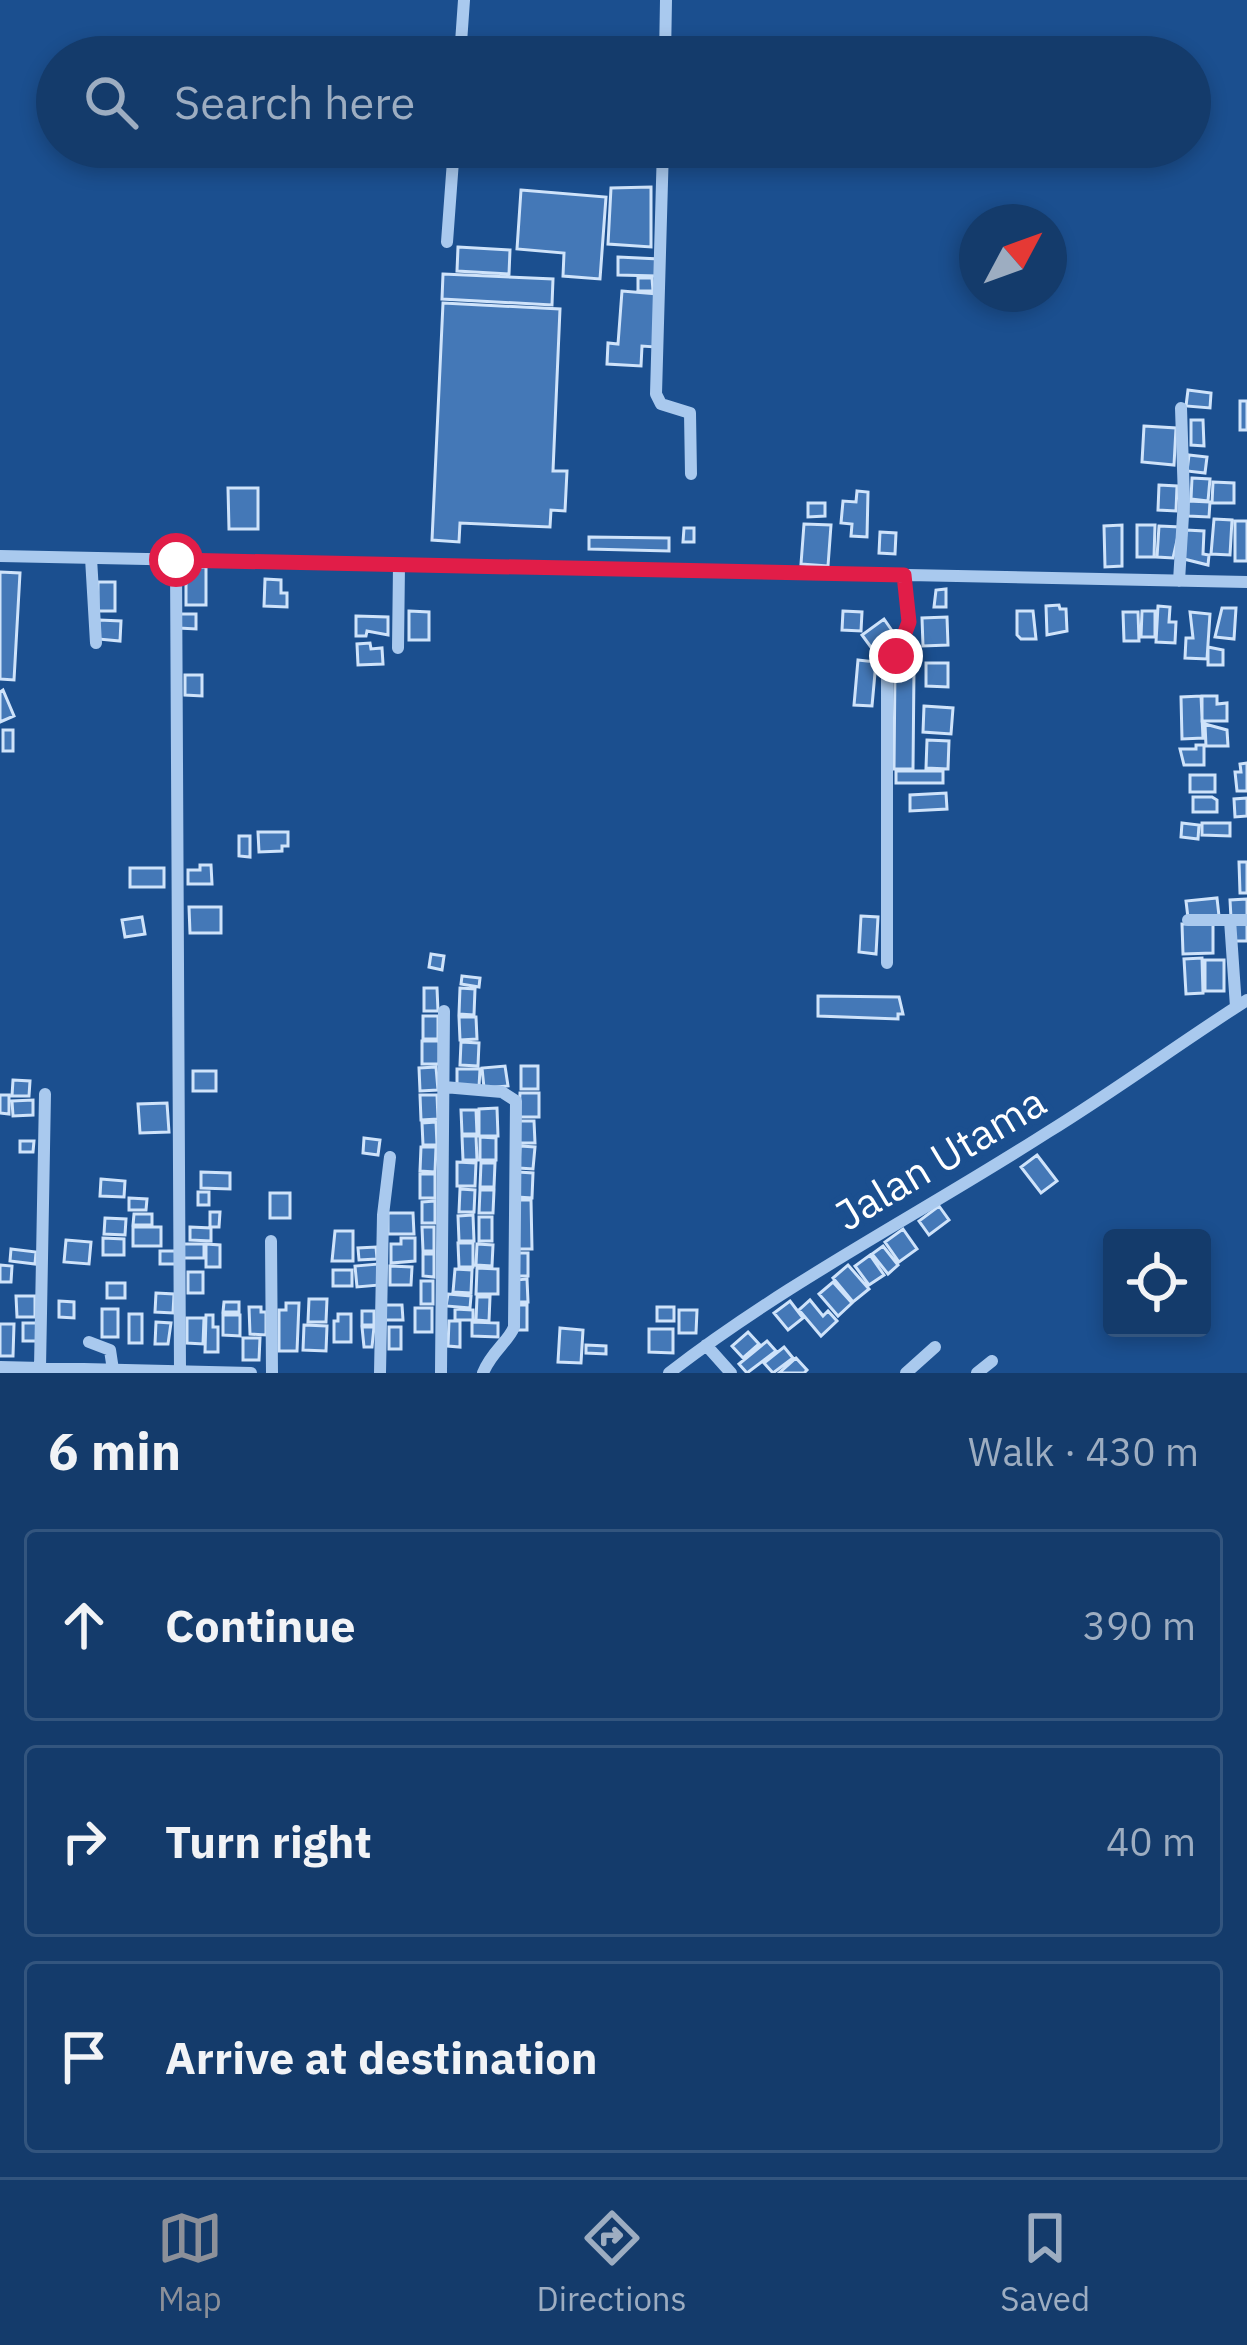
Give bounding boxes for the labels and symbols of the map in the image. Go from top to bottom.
north arrow [959,204,1067,312]
route start [149,533,203,587]
route end [869,629,923,683]
street label: Jalan Utama [825,1074,1055,1242]

